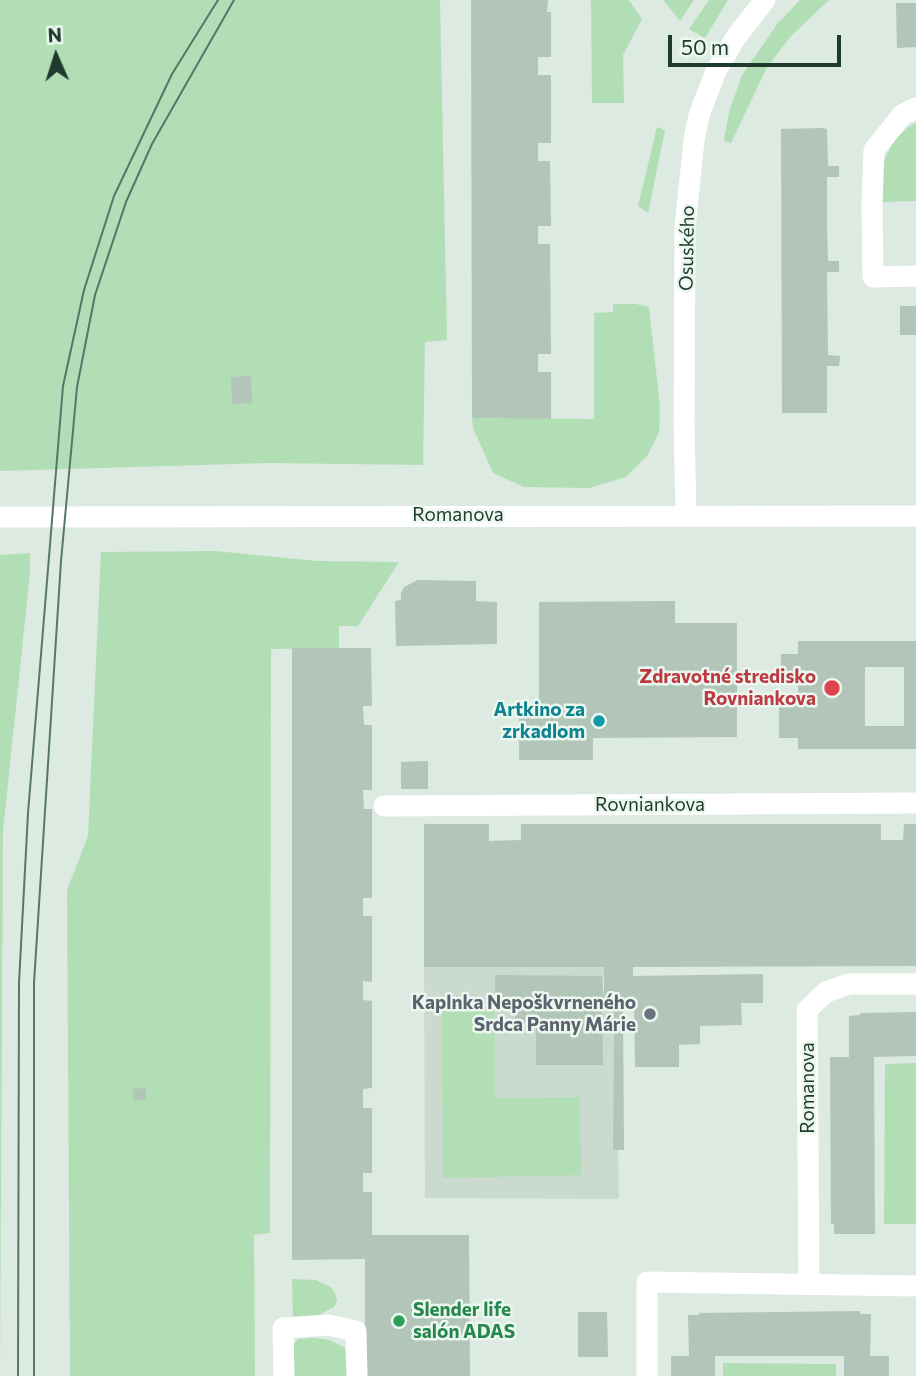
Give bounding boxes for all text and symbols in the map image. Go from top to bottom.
north arrow [21,21,91,91]
scale bar [671,21,844,65]
text: N [47,23,63,46]
text: 50 m [681,34,729,59]
street label: Osuského [675,205,699,291]
street label: Romanova [412,504,504,526]
place label: Zdravotné stredisko Rovniankova [639,666,816,710]
marker: Zdravotné stredisko Rovniankova [822,678,842,698]
place label: Artkino za zrkadlom [494,699,585,743]
marker: Artkino za zrkadlom [591,713,607,729]
street label: Rovniankova [595,794,705,816]
place label: Kaplnka Nepoškvrneného Srdca Panny Márie [412,992,636,1036]
marker: Kaplnka Nepoškvrneného Srdca Panny Márie [642,1006,658,1022]
street label: Romanova [797,1042,819,1134]
place label: Slender life salón ADAS [413,1299,515,1343]
marker: Slender life salón ADAS [391,1313,407,1329]

